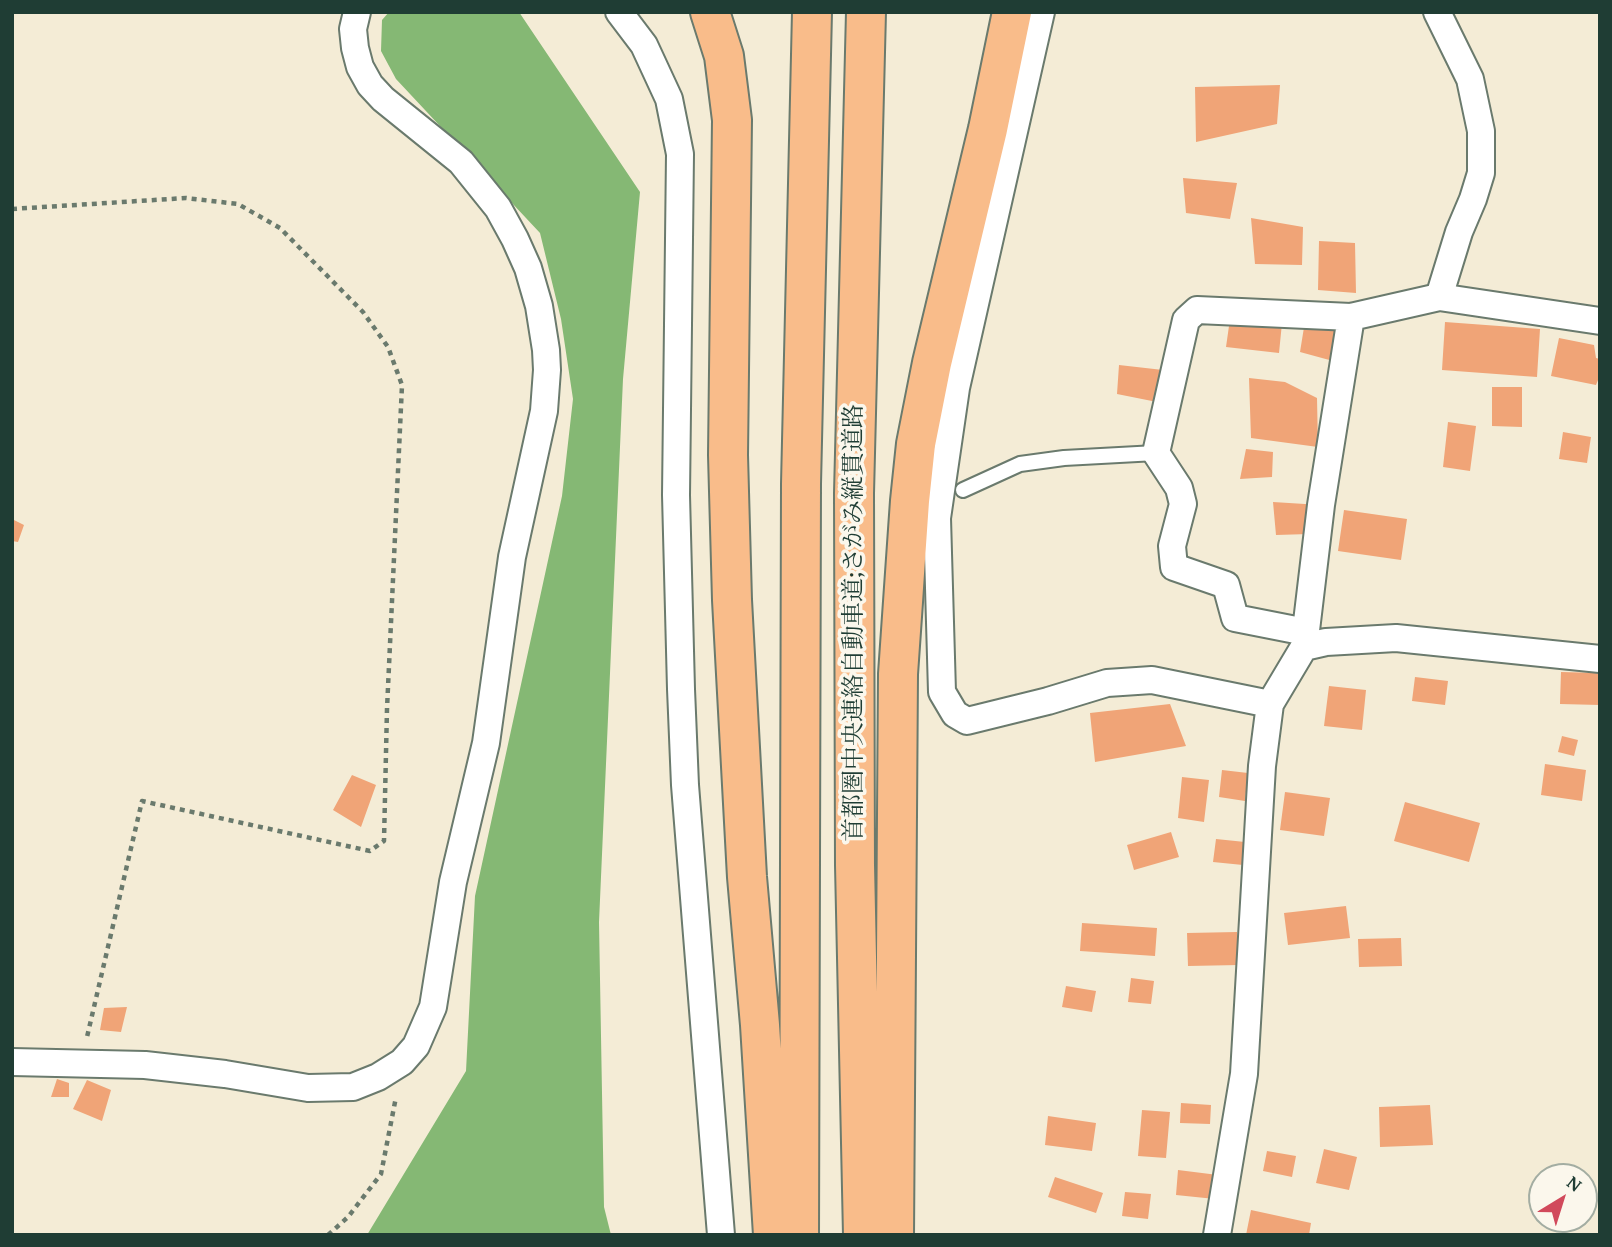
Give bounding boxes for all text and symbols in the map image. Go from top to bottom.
street label: 首都圏中央連絡自動車道;さがみ縦貫道路 [841,404,869,842]
north arrow [1528,1163,1598,1233]
text: N [1561,1168,1588,1198]

